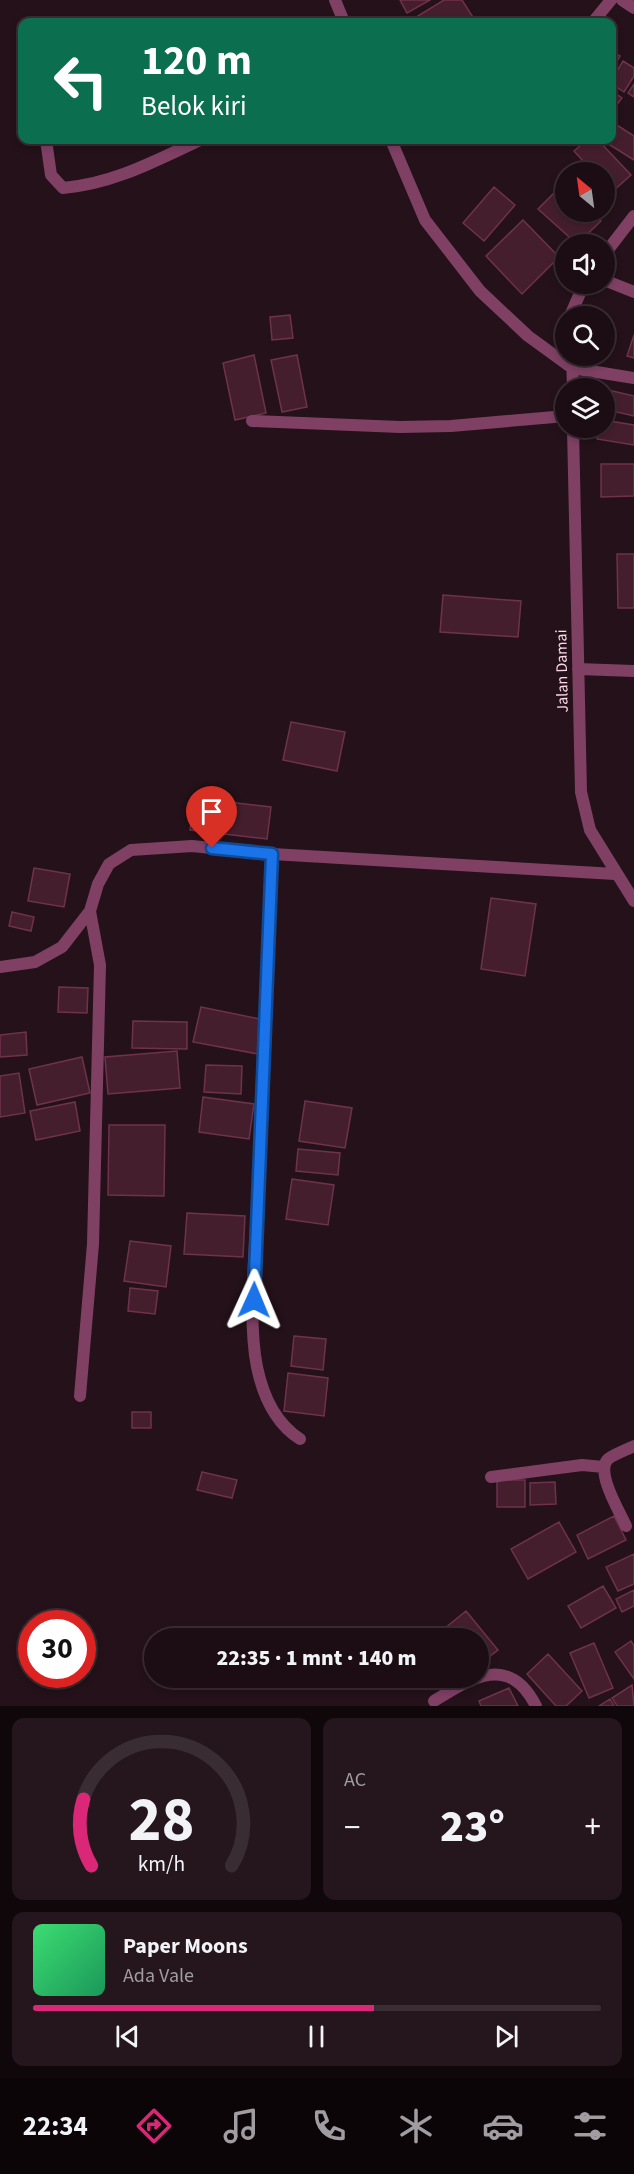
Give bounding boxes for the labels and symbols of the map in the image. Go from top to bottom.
north arrow [555,162,615,222]
street label: Jalan Damai [550,629,574,713]
pin [186,786,237,848]
position arrow [222,1268,286,1332]
speed limit sign: 30 [18,1610,96,1688]

